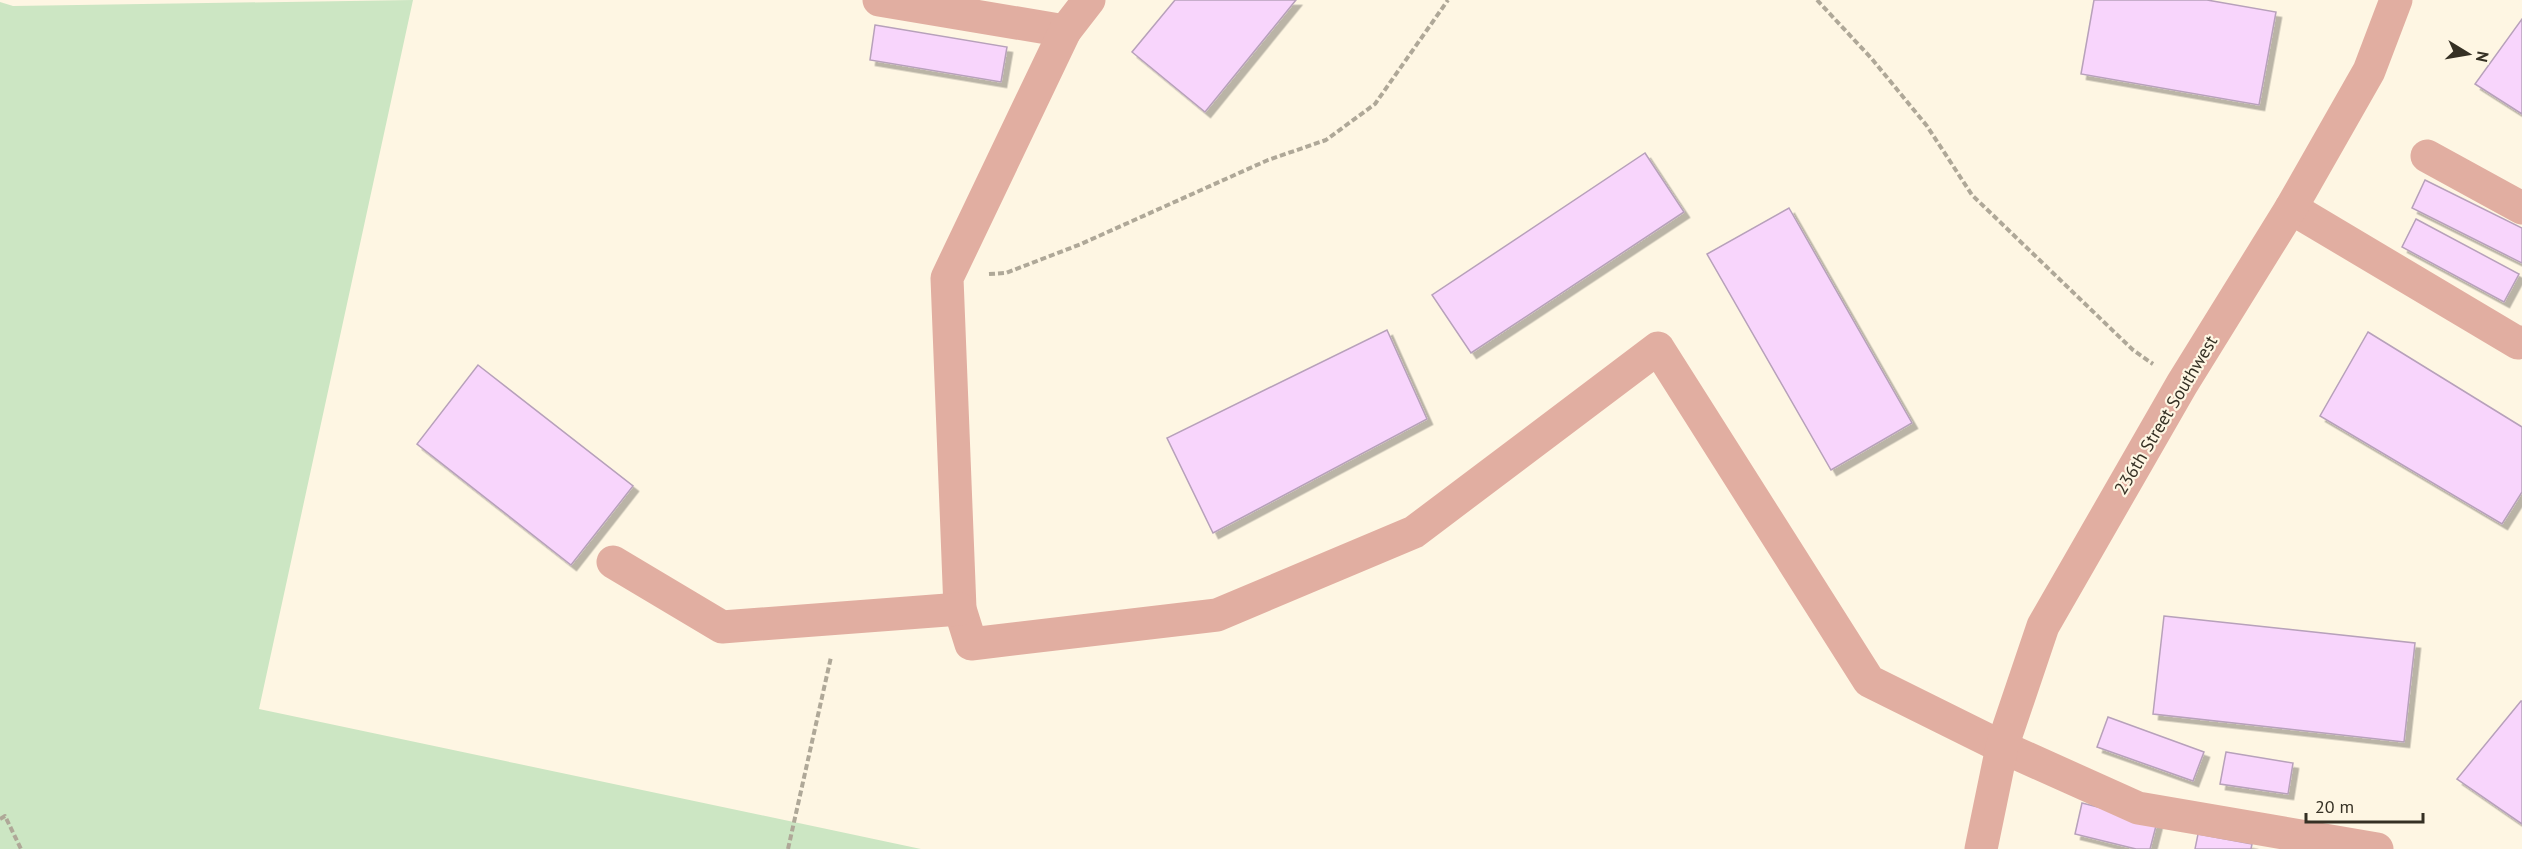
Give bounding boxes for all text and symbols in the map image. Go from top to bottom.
north arrow [2438,24,2498,84]
text: N [2472,50,2494,64]
street label: 236th Street Southwest [2109,331,2222,499]
scale bar [2306,786,2423,824]
text: 20 m [2315,795,2354,818]

